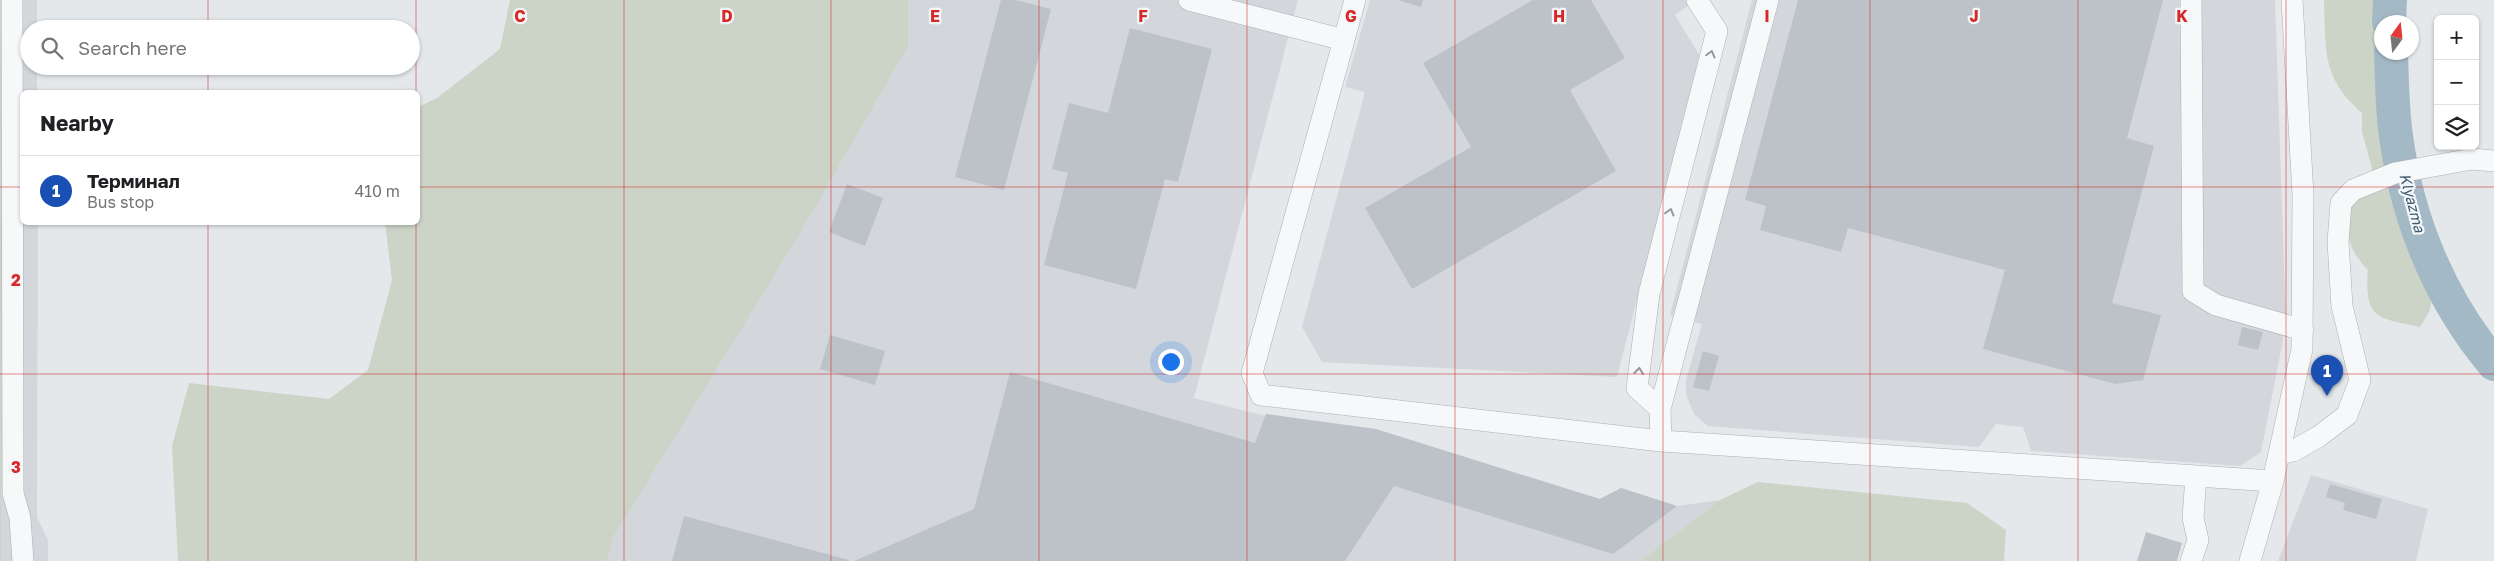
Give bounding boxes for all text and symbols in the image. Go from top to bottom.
text: C [514,6,526,26]
text: D [721,6,733,26]
text: E [930,6,940,26]
text: F [1138,6,1148,26]
text: G [1345,6,1357,26]
text: H [1553,6,1565,26]
text: I [1764,6,1770,26]
text: J [1969,6,1979,26]
text: K [2176,6,2188,26]
north arrow [2374,15,2419,60]
map controls [2434,15,2479,150]
button: + [2434,15,2479,60]
search box [20,20,420,75]
icon: search [38,34,66,62]
text: Search here [78,36,187,59]
one-way arrow [1705,50,1716,59]
button: − [2434,60,2479,105]
button: layers [2434,105,2479,150]
text: Nearby [40,110,114,136]
text: Терминал [87,169,180,192]
water label: Klyazma [2395,171,2430,235]
text: 1 [52,181,60,201]
text: 410 m [354,181,400,201]
text: Bus stop [87,192,154,212]
one-way arrow [1664,207,1675,216]
text: 2 [11,270,21,290]
your location [1158,349,1184,375]
pin: 1 [2311,355,2343,396]
one-way arrow [1633,367,1644,375]
text: 3 [11,457,21,477]

